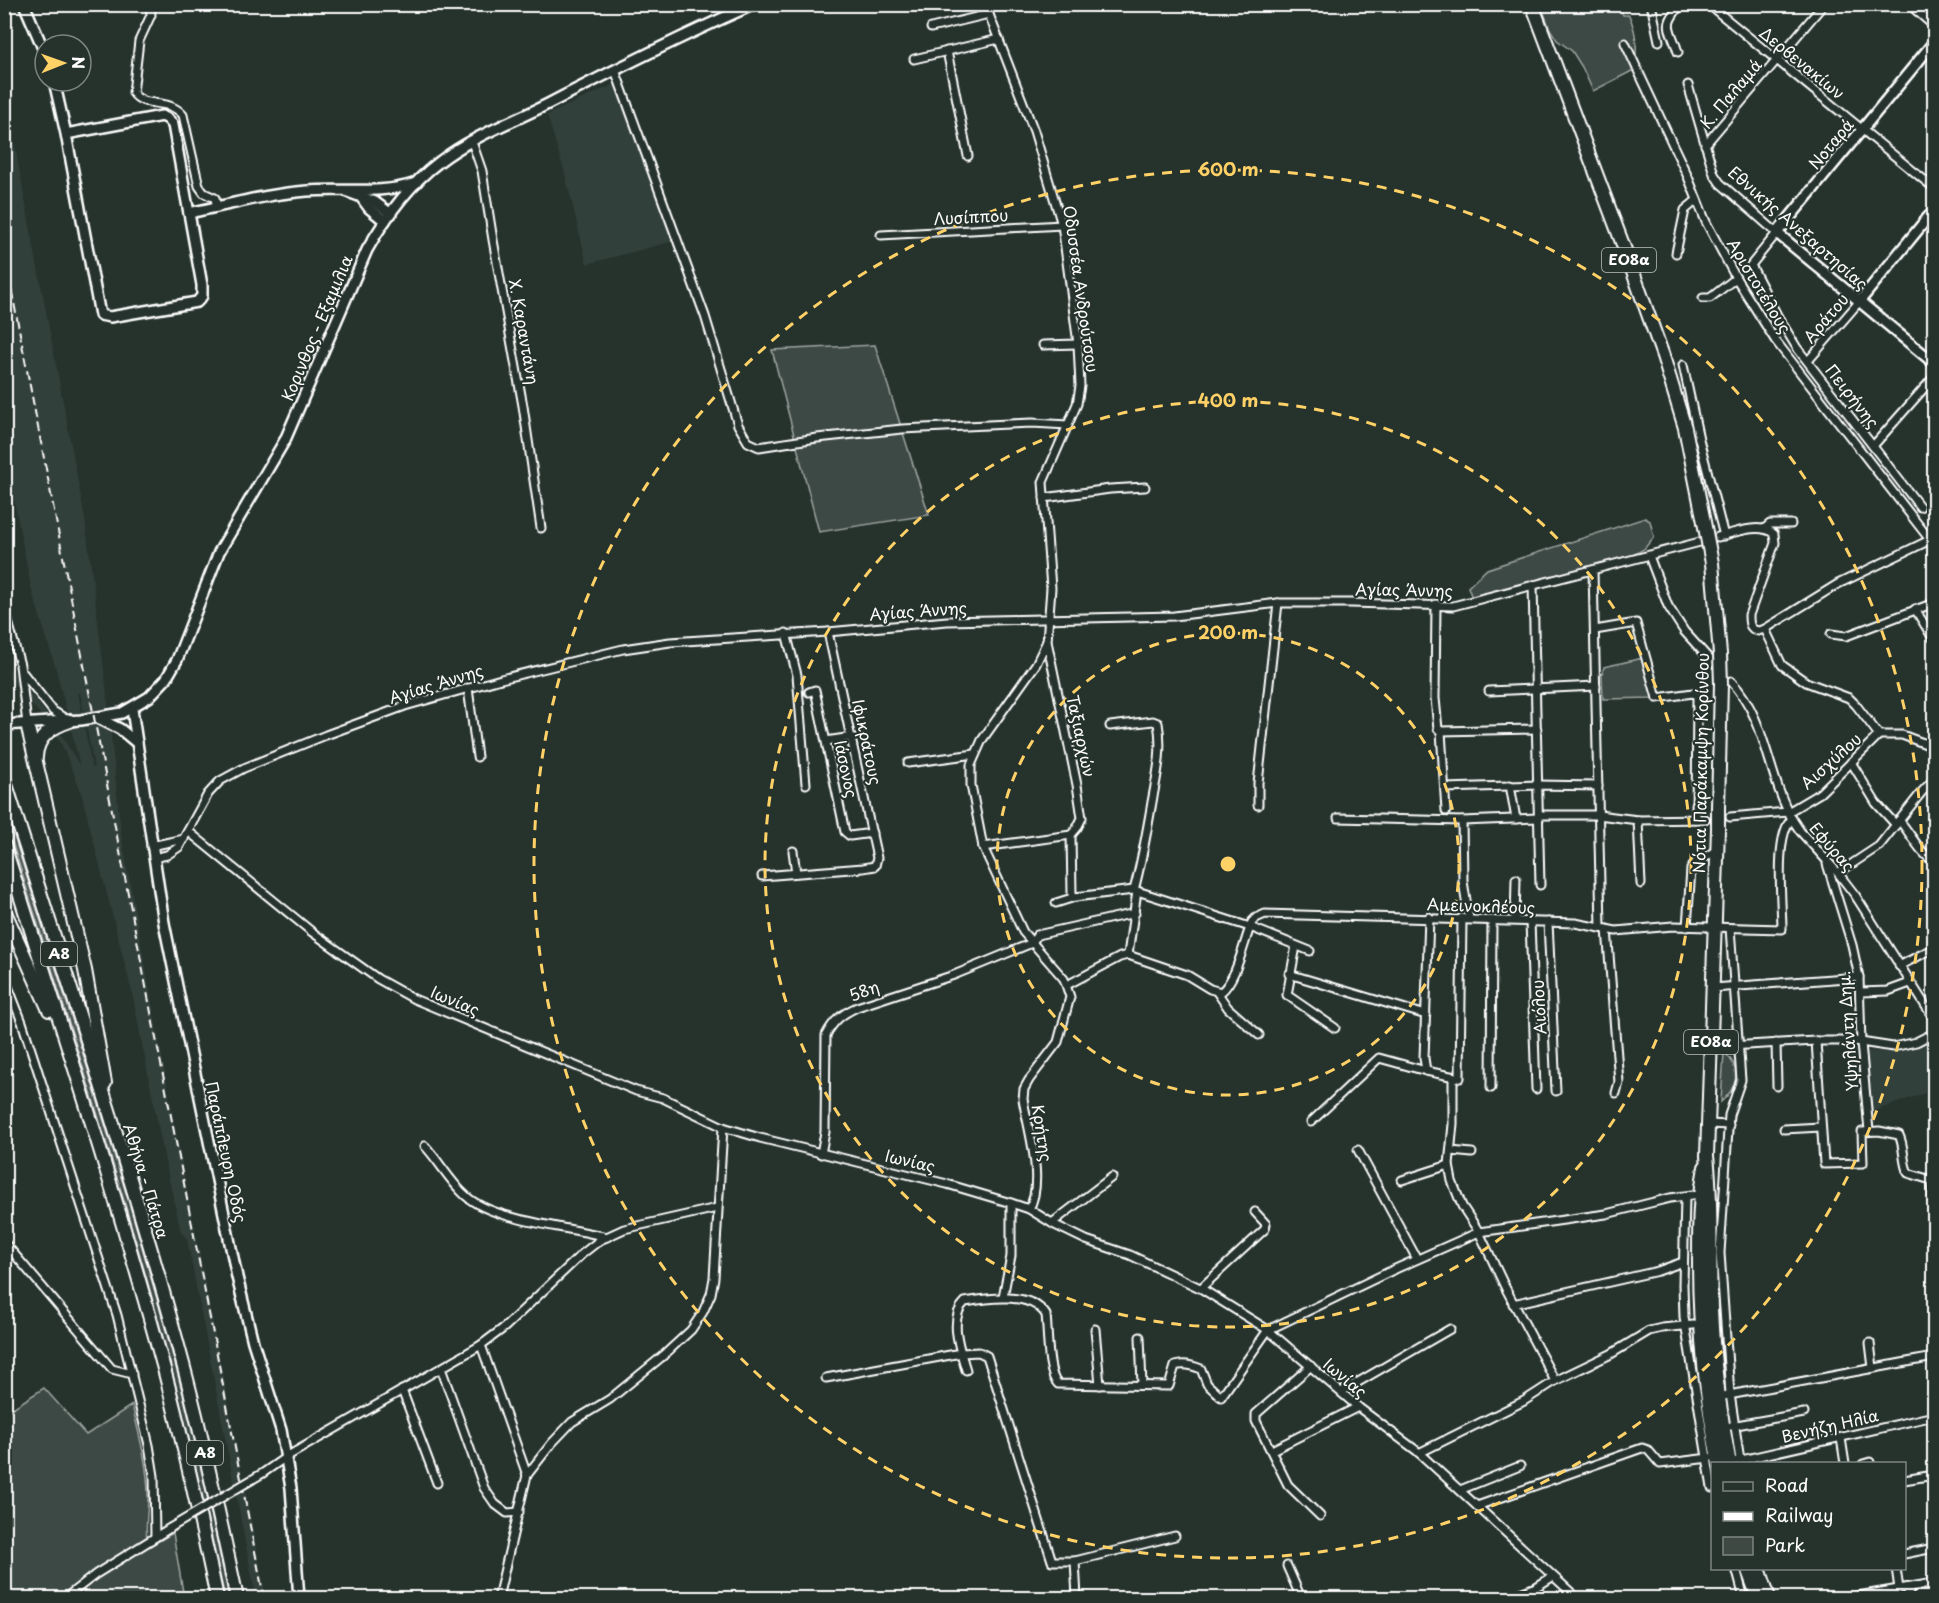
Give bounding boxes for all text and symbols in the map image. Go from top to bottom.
street label: Δερβενακίων [1755,20,1850,104]
north arrow [33,33,93,93]
street label: Κ. Παλαμά [1694,53,1767,134]
text: N [67,56,91,69]
street label: Νοταρά [1802,113,1859,174]
text: 600 m [1197,155,1259,182]
street label: Εθνικής Ανεξαρτησίας [1724,160,1874,295]
street label: Λυσίππου [933,202,1009,230]
street label: Οδυσσέα Ανδρούτσου [1058,204,1106,374]
street label: Αριστοτέλους [1722,234,1798,337]
road number: ΕΟ8α [1602,248,1656,272]
street label: Κορινθος - Εξαμιλια [274,251,358,404]
street label: Χ. Καραντάνη [504,277,546,386]
street label: Αράτου [1797,287,1854,347]
street label: Πειρήνης [1820,358,1886,433]
text: 400 m [1198,386,1258,413]
street label: Αγίας Άννης [1355,576,1453,602]
street label: Αγίας Άννης [868,595,967,625]
text: 200 m [1198,618,1258,645]
street label: Νότια Παράκαμψη Κορίνθου [1686,652,1714,874]
street label: Αγίας Άννης [385,657,486,709]
street label: Ταξιαρχών [1062,693,1102,779]
street label: Ιφικράτους [847,697,889,787]
street label: Αισχύλου [1795,726,1866,794]
street label: Ιάσονος [829,738,865,800]
street label: Εφύρας [1804,816,1861,876]
centre of rings [1218,854,1238,874]
street label: Αμεινοκλέους [1427,891,1535,919]
road number: Α8 [41,942,77,966]
street label: Υψηλάντη Δημ. [1831,970,1863,1092]
street label: 58η [845,974,882,1007]
street label: Ιωνίας [427,979,483,1021]
street label: Αιόλου [1525,979,1551,1035]
road number: ΕΟ8α [1684,1030,1738,1054]
street label: Παράπλευρη Οδός [200,1079,254,1225]
street label: Κρήτης [1027,1103,1059,1163]
street label: Αθήνα - Πάτρα [118,1120,176,1242]
street label: Ιωνίας [883,1143,938,1177]
street label: Ιωνίας [1318,1352,1373,1403]
street label: Βενήζη Ηλία [1779,1402,1881,1448]
road number: Α8 [187,1441,223,1465]
legend [1711,1462,1906,1570]
text: Road [1765,1471,1809,1498]
text: Railway [1765,1501,1833,1528]
text: Park [1765,1531,1805,1558]

